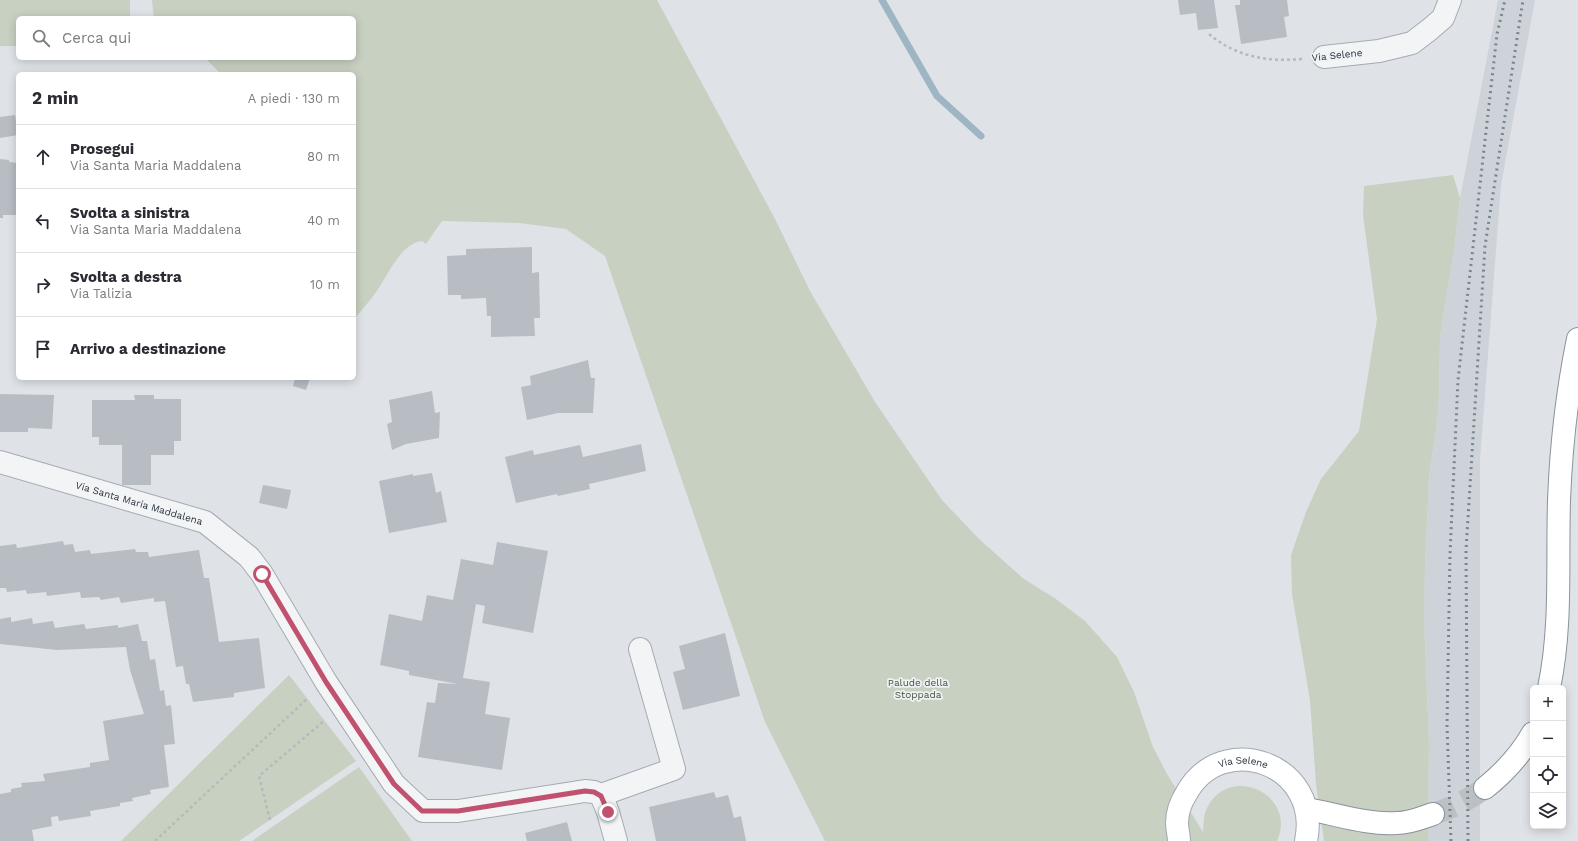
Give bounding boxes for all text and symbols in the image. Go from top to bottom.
search box [16,16,356,60]
icon: search [30,27,52,49]
text: Cerca qui [62,29,131,47]
street label: Via Selene [1311,47,1363,63]
text: 2 min [32,88,78,108]
text: A piedi · 130 m [248,91,340,106]
text: Prosegui [70,140,134,158]
icon: ahead [32,146,54,168]
text: 80 m [307,149,340,164]
text: Via Santa Maria Maddalena [70,158,241,173]
text: Svolta a sinistra [70,204,190,222]
icon: left [32,210,54,232]
text: 40 m [307,213,340,228]
text: Via Santa Maria Maddalena [70,222,241,237]
text: Svolta a destra [70,268,182,286]
icon: right [32,274,54,296]
text: 10 m [310,277,340,292]
text: Via Talizia [70,286,132,301]
icon: arrive [32,338,54,360]
text: Arrivo a destinazione [70,340,226,358]
street label: Via Santa Maria Maddalena [74,479,204,527]
route start [253,565,271,583]
park label: Palude della Stoppada [888,677,948,700]
map controls [1530,685,1566,829]
button: + [1530,685,1566,721]
button: − [1530,721,1566,757]
street label: Via Selene [1216,754,1270,770]
button: locate [1530,757,1566,793]
button: layers [1530,793,1566,829]
route end [599,803,617,821]

